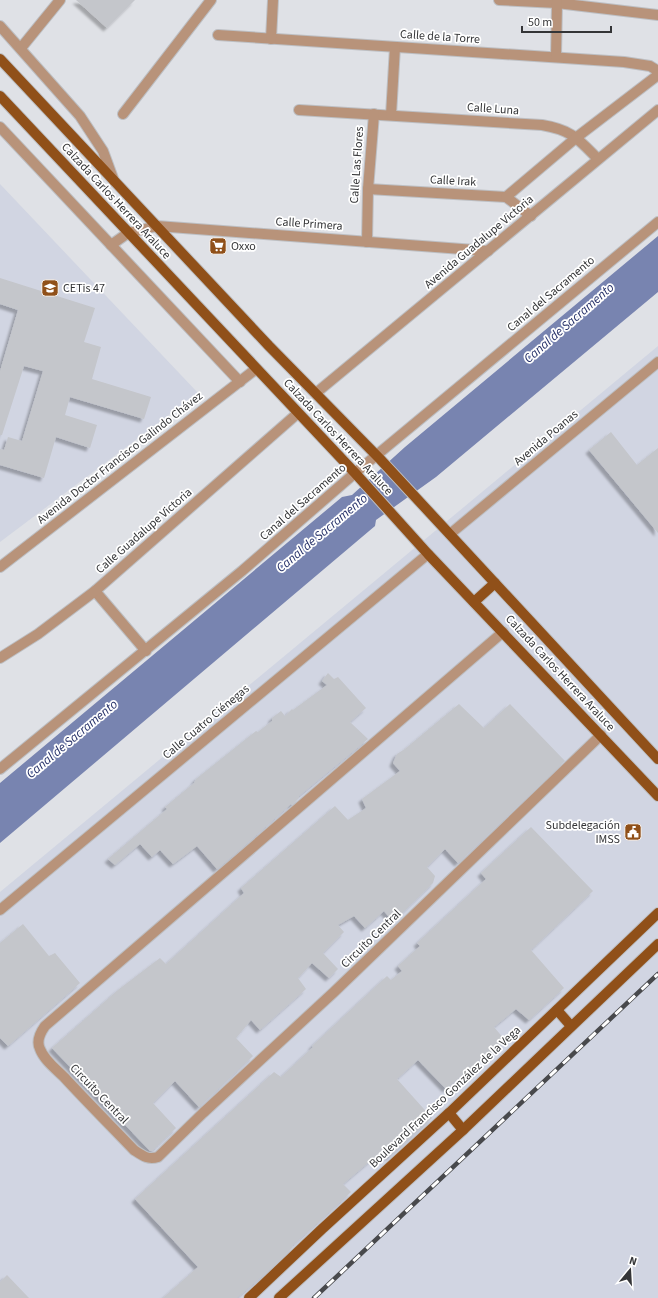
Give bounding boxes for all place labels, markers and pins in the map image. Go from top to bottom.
supermarket icon: Oxxo [208,236,228,256]
place label: Oxxo [231,238,256,255]
school or university icon: CETis 47 [40,278,60,298]
place label: CETis 47 [63,280,105,297]
place label: Subdelegación IMSS [546,817,620,848]
public building icon: Subdelegación IMSS [623,822,643,842]

